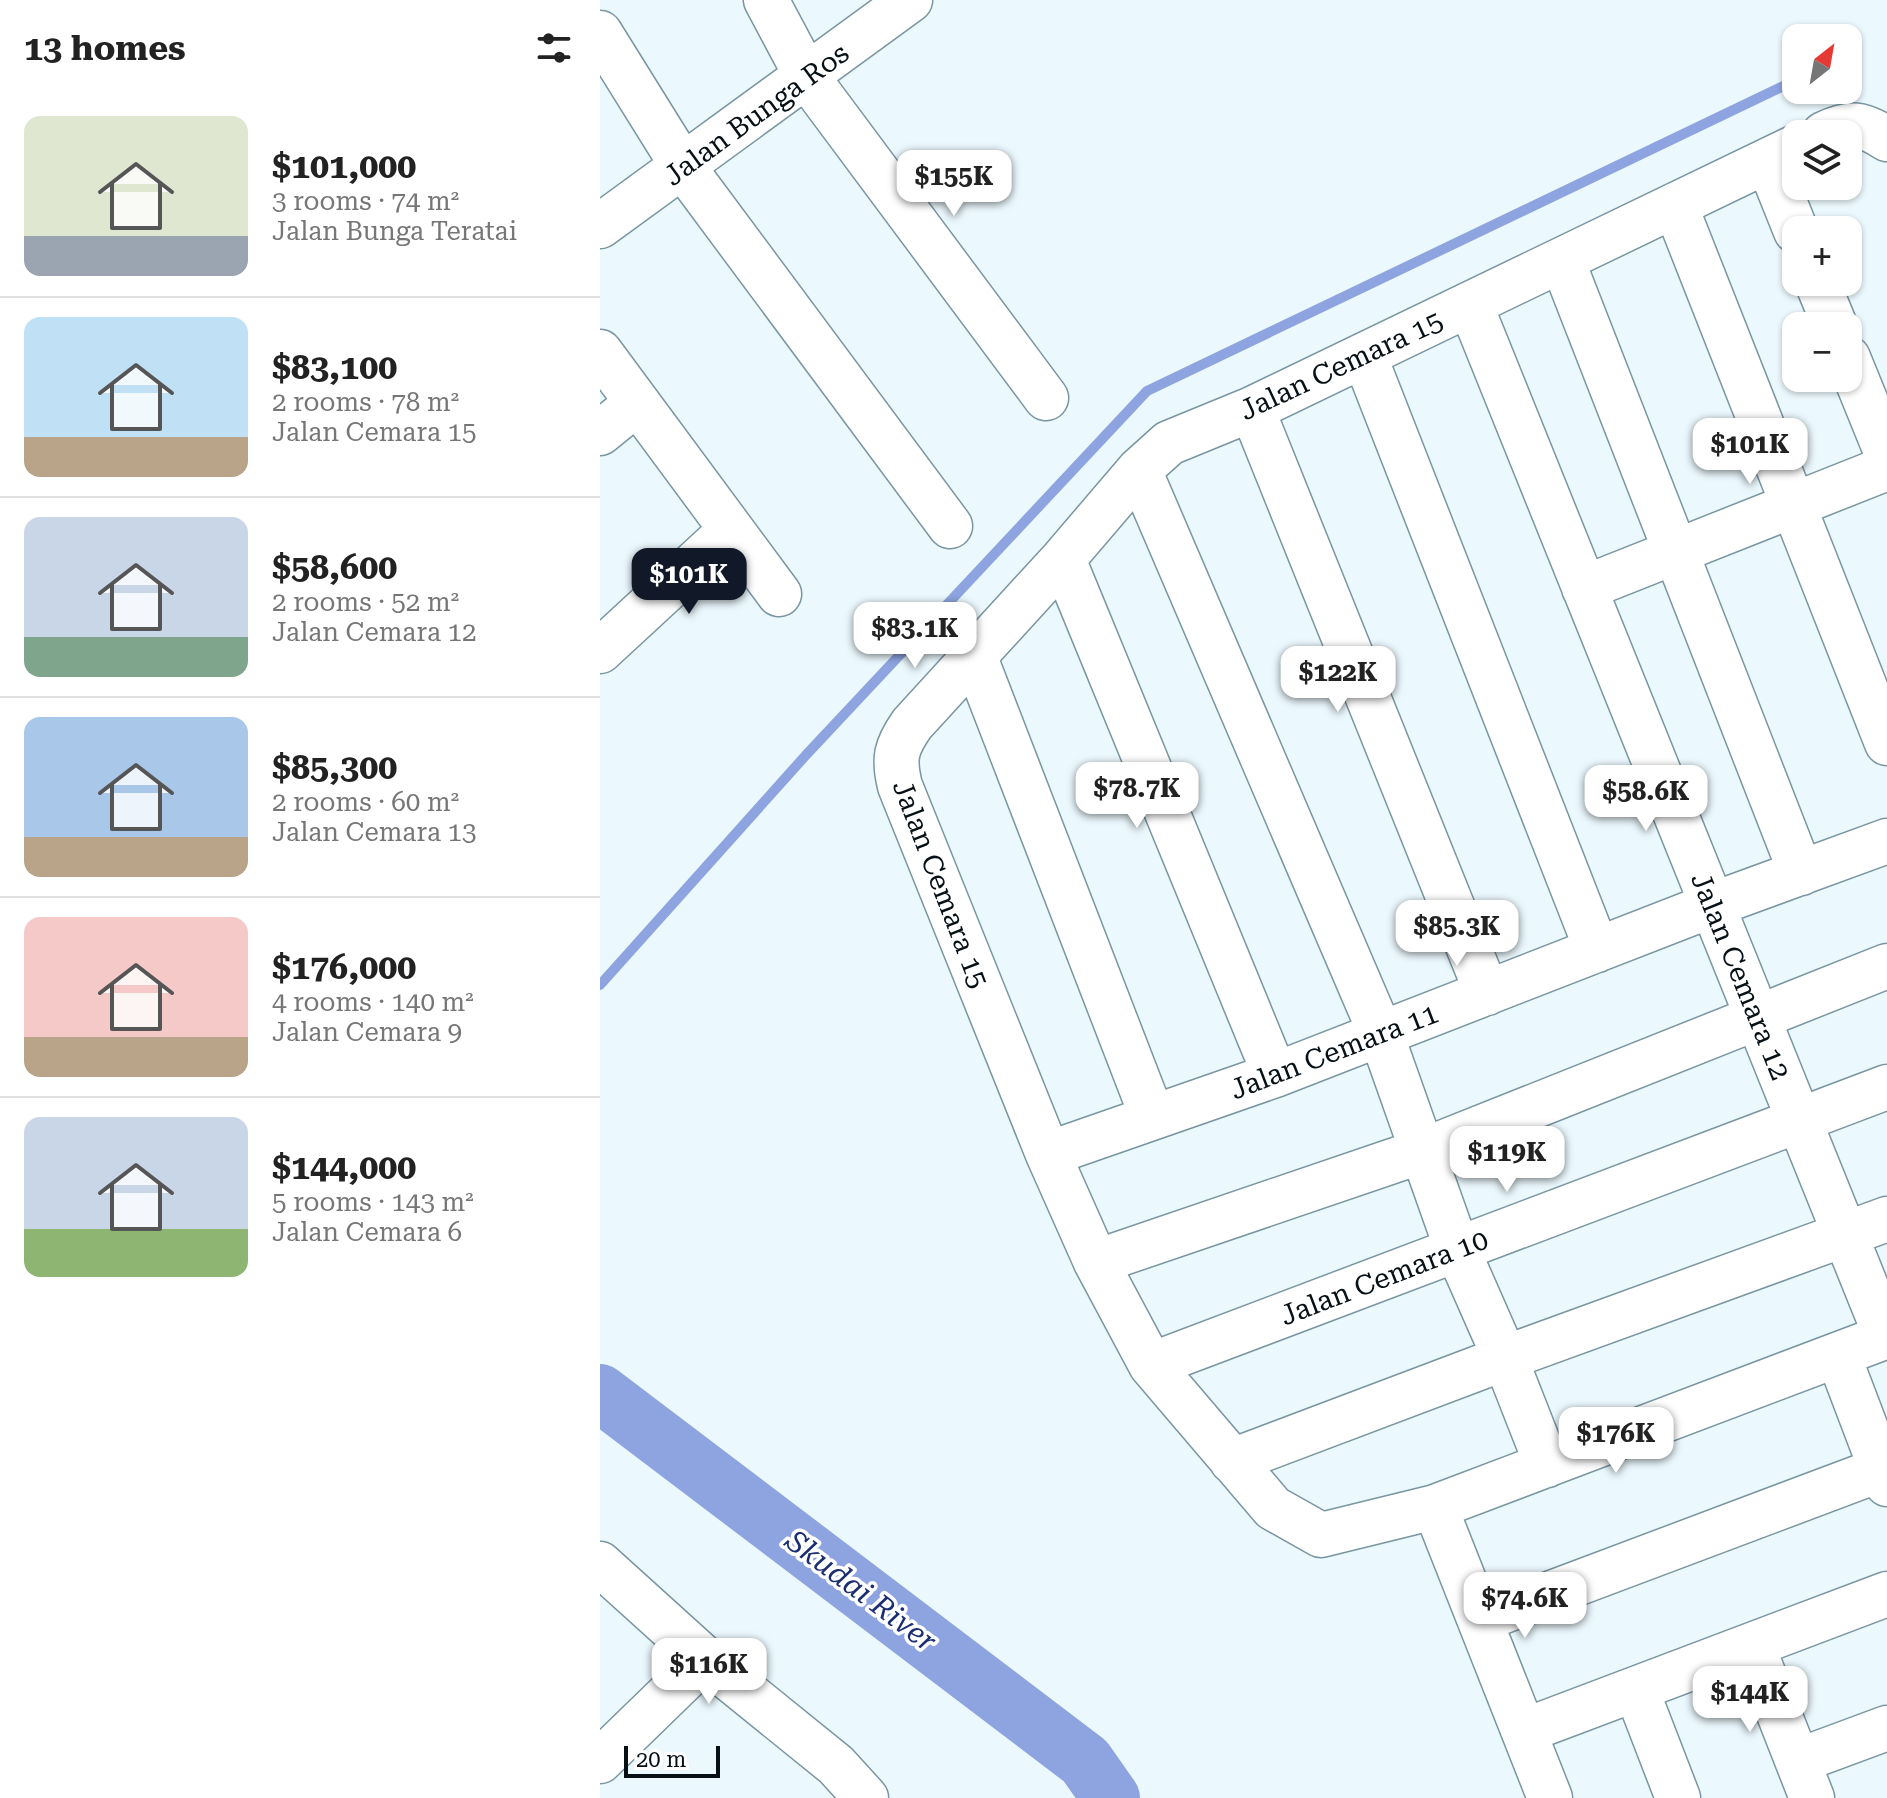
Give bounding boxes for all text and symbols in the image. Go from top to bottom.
north arrow [1782,24,1862,104]
map controls [1782,24,1862,392]
icon: filters [532,26,576,70]
text: 13 homes [24,28,186,68]
street label: Jalan Bunga Ros [657,36,855,193]
button: layers [1782,120,1862,200]
text: $101,000 [272,146,416,186]
icon: home [88,148,184,244]
pin: $155K [898,150,1010,218]
text: $155K [915,161,993,191]
text: 3 rooms · 74 m² [272,186,459,216]
text: Jalan Bunga Teratai [272,216,517,246]
button: + [1782,216,1862,296]
street label: Jalan Cemara 15 [1234,304,1448,427]
button: − [1782,312,1862,392]
text: $83,100 [272,347,397,387]
icon: home [88,349,184,445]
text: 2 rooms · 78 m² [272,387,459,417]
text: Jalan Cemara 15 [272,417,477,447]
pin: $101K [1694,418,1806,486]
text: $101K [1711,429,1789,459]
text: $58,600 [272,547,397,587]
pin: $101K [633,548,745,616]
icon: home [88,549,184,645]
text: $101K [650,559,728,589]
text: 2 rooms · 52 m² [272,587,459,617]
pin: $83.1K [850,602,980,670]
text: $83.1K [872,613,958,643]
text: Jalan Cemara 12 [272,617,477,647]
pin: $122K [1282,646,1394,714]
text: $122K [1299,657,1377,687]
text: $85,300 [272,747,397,787]
icon: home [88,749,184,845]
pin: $78.7K [1072,762,1202,830]
pin: $58.6K [1581,765,1711,833]
text: $78.7K [1094,773,1180,803]
street label: Jalan Cemara 15 [886,775,995,993]
text: $58.6K [1603,776,1689,806]
text: 2 rooms · 60 m² [272,787,459,817]
text: Jalan Cemara 13 [272,817,477,847]
street label: Jalan Cemara 12 [1684,868,1797,1085]
pin: $85.3K [1392,900,1522,968]
text: $85.3K [1414,911,1500,941]
text: $176,000 [272,947,416,987]
icon: home [88,949,184,1045]
text: 4 rooms · 140 m² [272,987,474,1017]
street label: Jalan Cemara 11 [1225,997,1443,1106]
text: Jalan Cemara 9 [272,1017,462,1047]
pin: $119K [1451,1126,1563,1194]
text: $119K [1468,1137,1546,1167]
text: $144,000 [272,1147,416,1187]
icon: home [88,1149,184,1245]
text: 5 rooms · 143 m² [272,1187,474,1217]
text: Jalan Cemara 6 [272,1217,462,1247]
street label: Jalan Cemara 10 [1275,1223,1493,1332]
pin: $176K [1560,1407,1672,1475]
text: $176K [1577,1418,1655,1448]
water label: Skudai River [778,1522,944,1659]
pin: $74.6K [1460,1572,1590,1640]
text: $74.6K [1482,1583,1568,1613]
pin: $116K [653,1638,765,1706]
text: $116K [670,1649,748,1679]
pin: $144K [1694,1666,1806,1734]
text: $144K [1711,1677,1789,1707]
scale bar [624,1742,720,1778]
text: 20 m [636,1747,686,1772]

